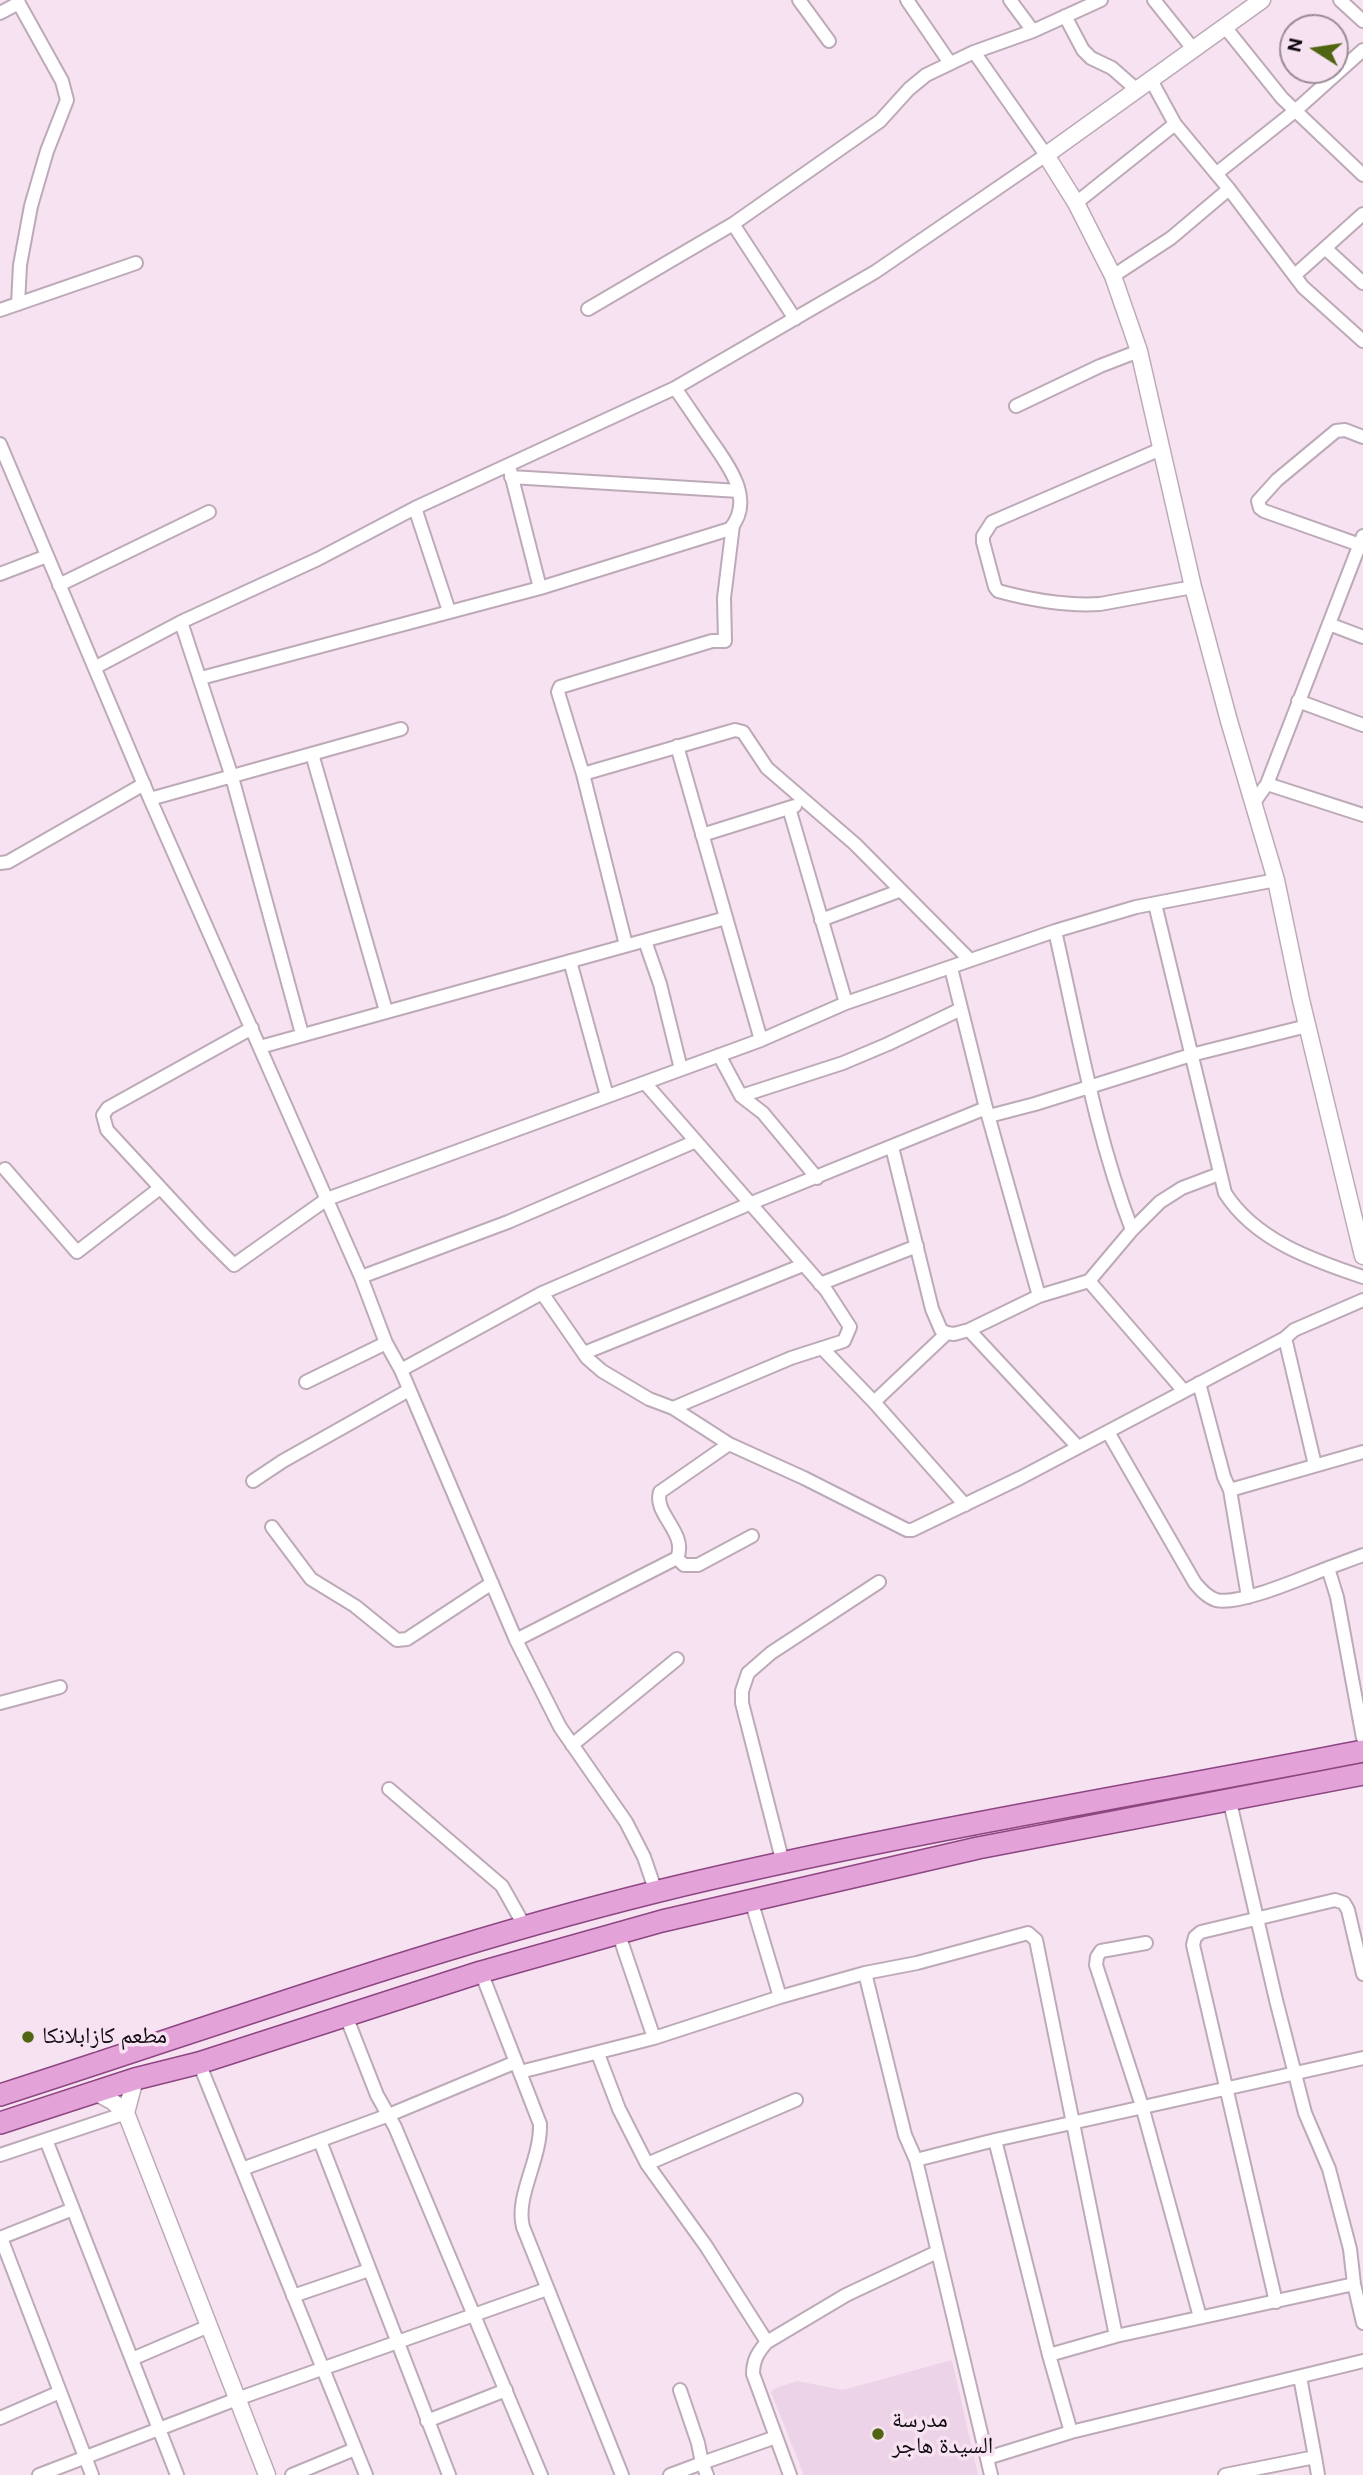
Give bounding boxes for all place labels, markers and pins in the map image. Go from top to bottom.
place label: مطعم كازابلانكا [42,2023,167,2051]
marker: مطعم كازابلانكا [20,2029,36,2045]
place label: مدرسة السيدة هاجر [892,2407,993,2461]
marker: مدرسة السيدة هاجر [870,2426,886,2442]

